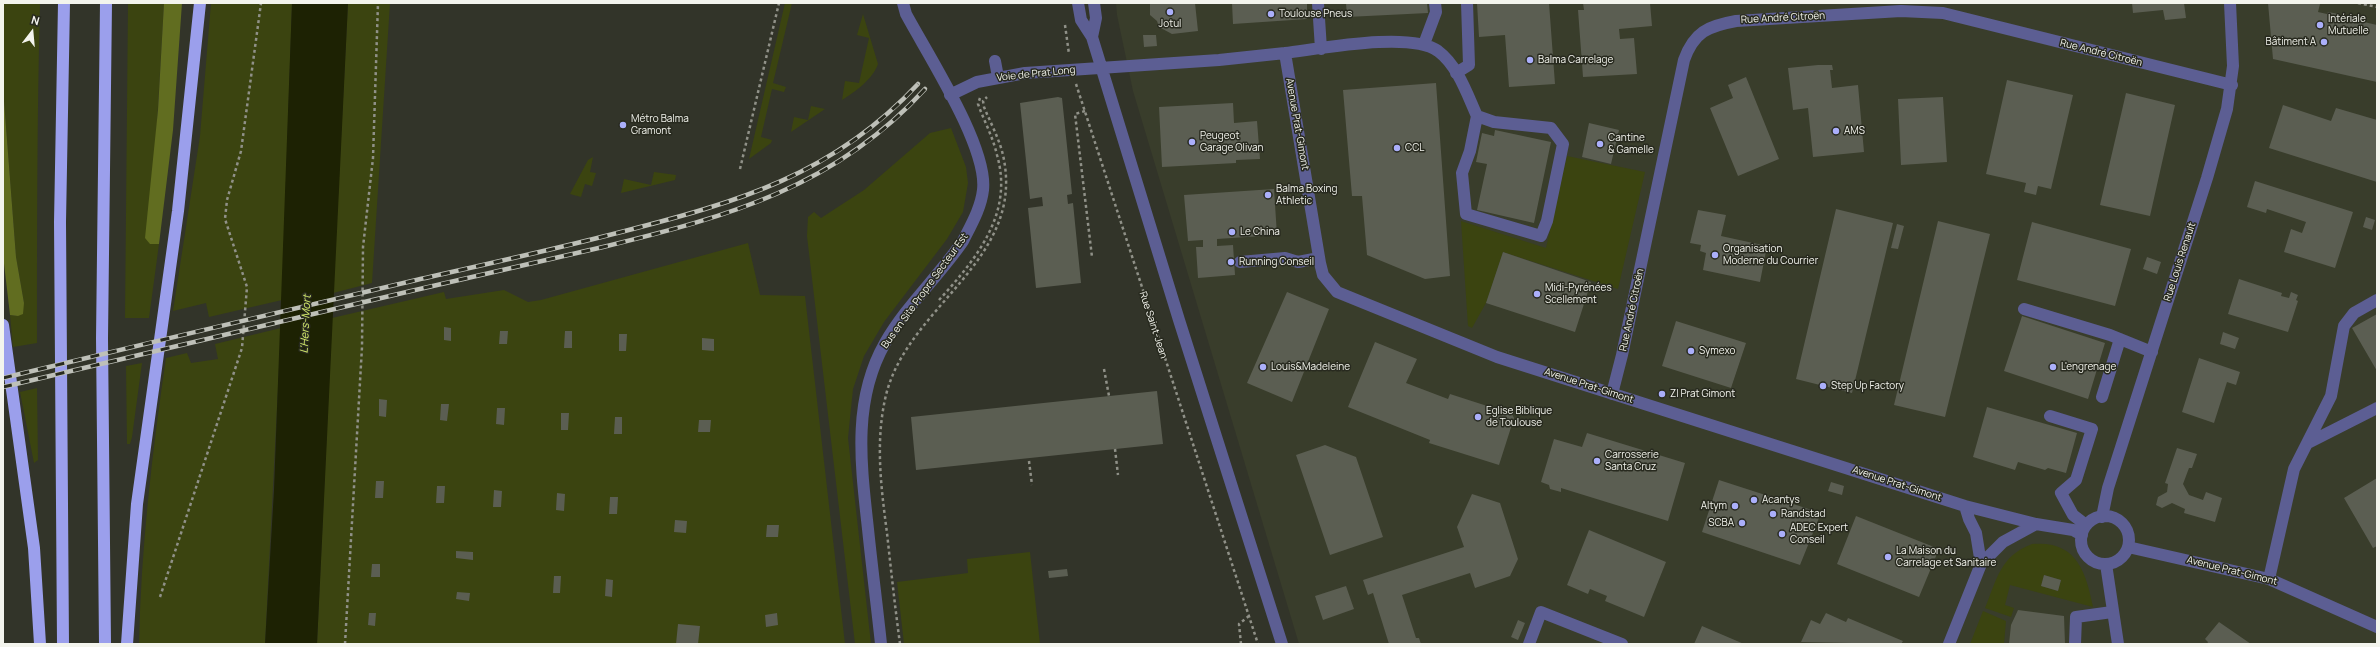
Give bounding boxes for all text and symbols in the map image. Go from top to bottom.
marker: Jotul [1165,7,1175,17]
place label: Toulouse Pneus [1279,8,1352,20]
marker: Toulouse Pneus [1266,9,1276,19]
street label: Rue André Citroën [1741,10,1825,26]
north arrow [12,12,52,52]
text: N [30,12,41,28]
place label: Intériale Mutuelle [2328,13,2369,36]
place label: Jotul [1159,18,1181,30]
marker: Intériale Mutuelle [2315,20,2325,30]
place label: Bâtiment A [2266,36,2316,48]
street label: Rue André Citroën [2059,37,2143,69]
marker: Bâtiment A [2319,37,2329,47]
place label: Balma Carrelage [1538,54,1613,66]
marker: Balma Carrelage [1525,55,1535,65]
street label: Voie de Prat Long [996,64,1076,84]
street label: Avenue Prat-Gimont [1283,77,1311,171]
place label: Métro Balma Gramont [631,113,689,136]
marker: Métro Balma Gramont [618,120,628,130]
place label: AMS [1844,125,1865,137]
marker: AMS [1831,126,1841,136]
place label: Peugeot Garage Olivan [1200,130,1264,154]
place label: Cantine & Gamelle [1608,132,1654,156]
marker: Peugeot Garage Olivan [1187,137,1197,147]
marker: Cantine & Gamelle [1595,139,1605,149]
place label: CCL [1405,142,1424,154]
marker: CCL [1392,143,1402,153]
place label: Balma Boxing Athletic [1276,183,1337,206]
marker: Balma Boxing Athletic [1263,190,1273,200]
street label: Rue Louis Renault [2162,221,2198,303]
place label: Le China [1240,226,1280,238]
marker: Le China [1227,227,1237,237]
street label: Bus en Site Propre Secteur Est [879,231,971,351]
place label: Organisation Moderne du Courrier [1723,243,1818,266]
marker: Organisation Moderne du Courrier [1710,250,1720,260]
place label: Running Conseil [1239,256,1314,268]
marker: Running Conseil [1226,257,1236,267]
street label: Rue André Citroën [1617,268,1647,352]
place label: Midi-Pyrénées Scellement [1545,282,1612,306]
marker: Midi-Pyrénées Scellement [1532,289,1542,299]
street label: Rue Saint-Jean [1136,290,1170,360]
water label: L'Hers-Mort [298,294,314,354]
place label: Symexo [1699,345,1735,357]
marker: Symexo [1686,346,1696,356]
place label: Louis&Madeleine [1271,361,1350,373]
place label: L'engrenage [2061,361,2116,373]
marker: Louis&Madeleine [1258,362,1268,372]
marker: L'engrenage [2048,362,2058,372]
street label: Avenue Prat-Gimont [1543,366,1635,406]
place label: Step Up Factory [1831,380,1904,392]
marker: Step Up Factory [1818,381,1828,391]
place label: ZI Prat Gimont [1670,388,1735,400]
marker: ZI Prat Gimont [1657,389,1667,399]
place label: Eglise Biblique de Toulouse [1486,405,1552,428]
marker: Eglise Biblique de Toulouse [1473,412,1483,422]
place label: Carrosserie Santa Cruz [1605,449,1659,472]
marker: Carrosserie Santa Cruz [1592,456,1602,466]
street label: Avenue Prat-Gimont [1851,464,1943,504]
place label: Acantys [1762,494,1800,506]
marker: Acantys [1749,495,1759,505]
place label: Altym [1701,500,1727,512]
marker: Altym [1730,501,1740,511]
place label: Randstad [1781,508,1825,520]
marker: Randstad [1768,509,1778,519]
place label: SCBA [1708,517,1734,529]
marker: SCBA [1737,518,1747,528]
place label: ADEC Expert Conseil [1790,522,1848,546]
marker: ADEC Expert Conseil [1777,529,1787,539]
place label: La Maison du Carrelage et Sanitaire [1896,545,1996,568]
marker: La Maison du Carrelage et Sanitaire [1883,552,1893,562]
street label: Avenue Prat-Gimont [2185,554,2279,588]

